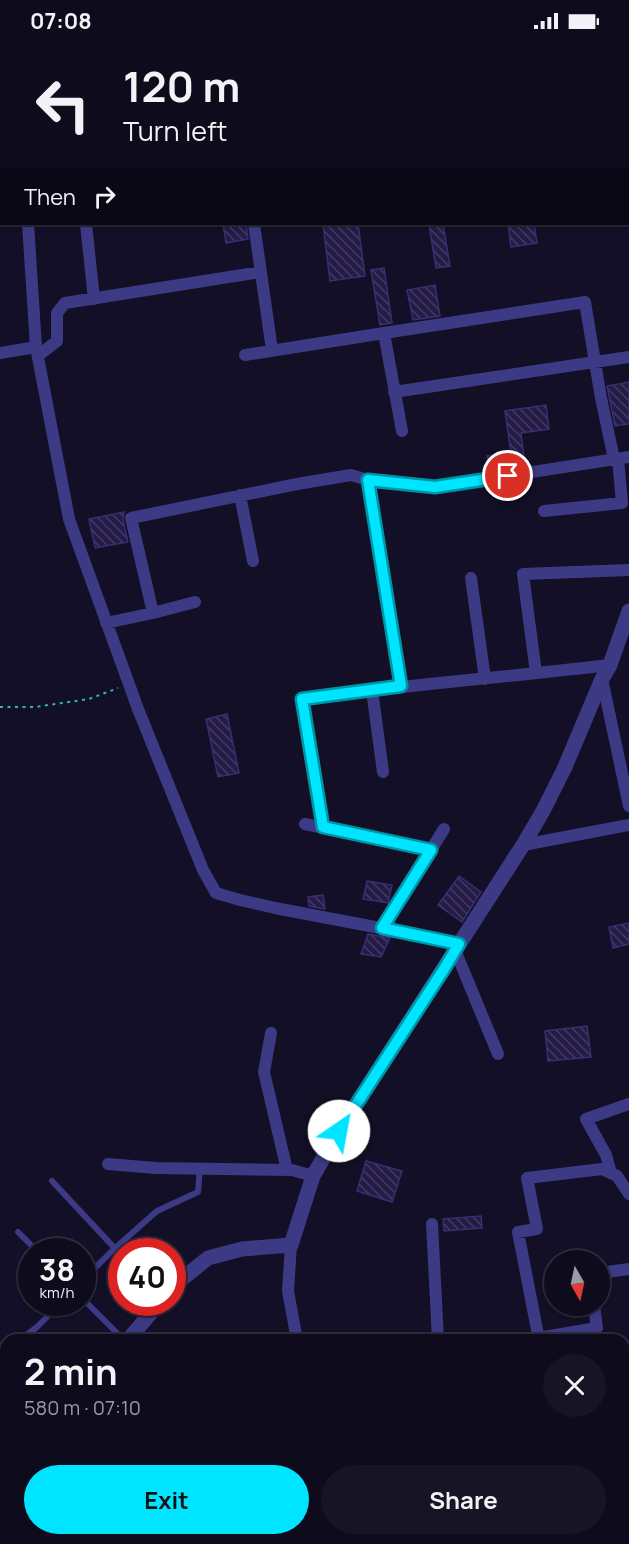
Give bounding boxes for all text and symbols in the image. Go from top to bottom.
text: 07:08 [30,6,92,36]
text: 120 m [123,57,240,115]
icon: left [24,66,102,144]
text: Turn left [123,112,227,149]
icon: right [88,180,121,213]
text: Then [24,182,76,212]
pin [482,450,533,501]
icon: arrive [491,459,524,492]
position arrow [307,1099,371,1163]
speed limit sign: 40 [108,1238,186,1316]
text: 38 [39,1249,75,1290]
north arrow [544,1250,610,1316]
map controls [544,1250,610,1316]
text: km/h [40,1282,74,1303]
text: 2 min [24,1347,118,1396]
button: close [543,1354,606,1417]
text: 580 m · 07:10 [24,1394,141,1421]
button: Exit [24,1465,309,1534]
button: Share [321,1465,606,1534]

